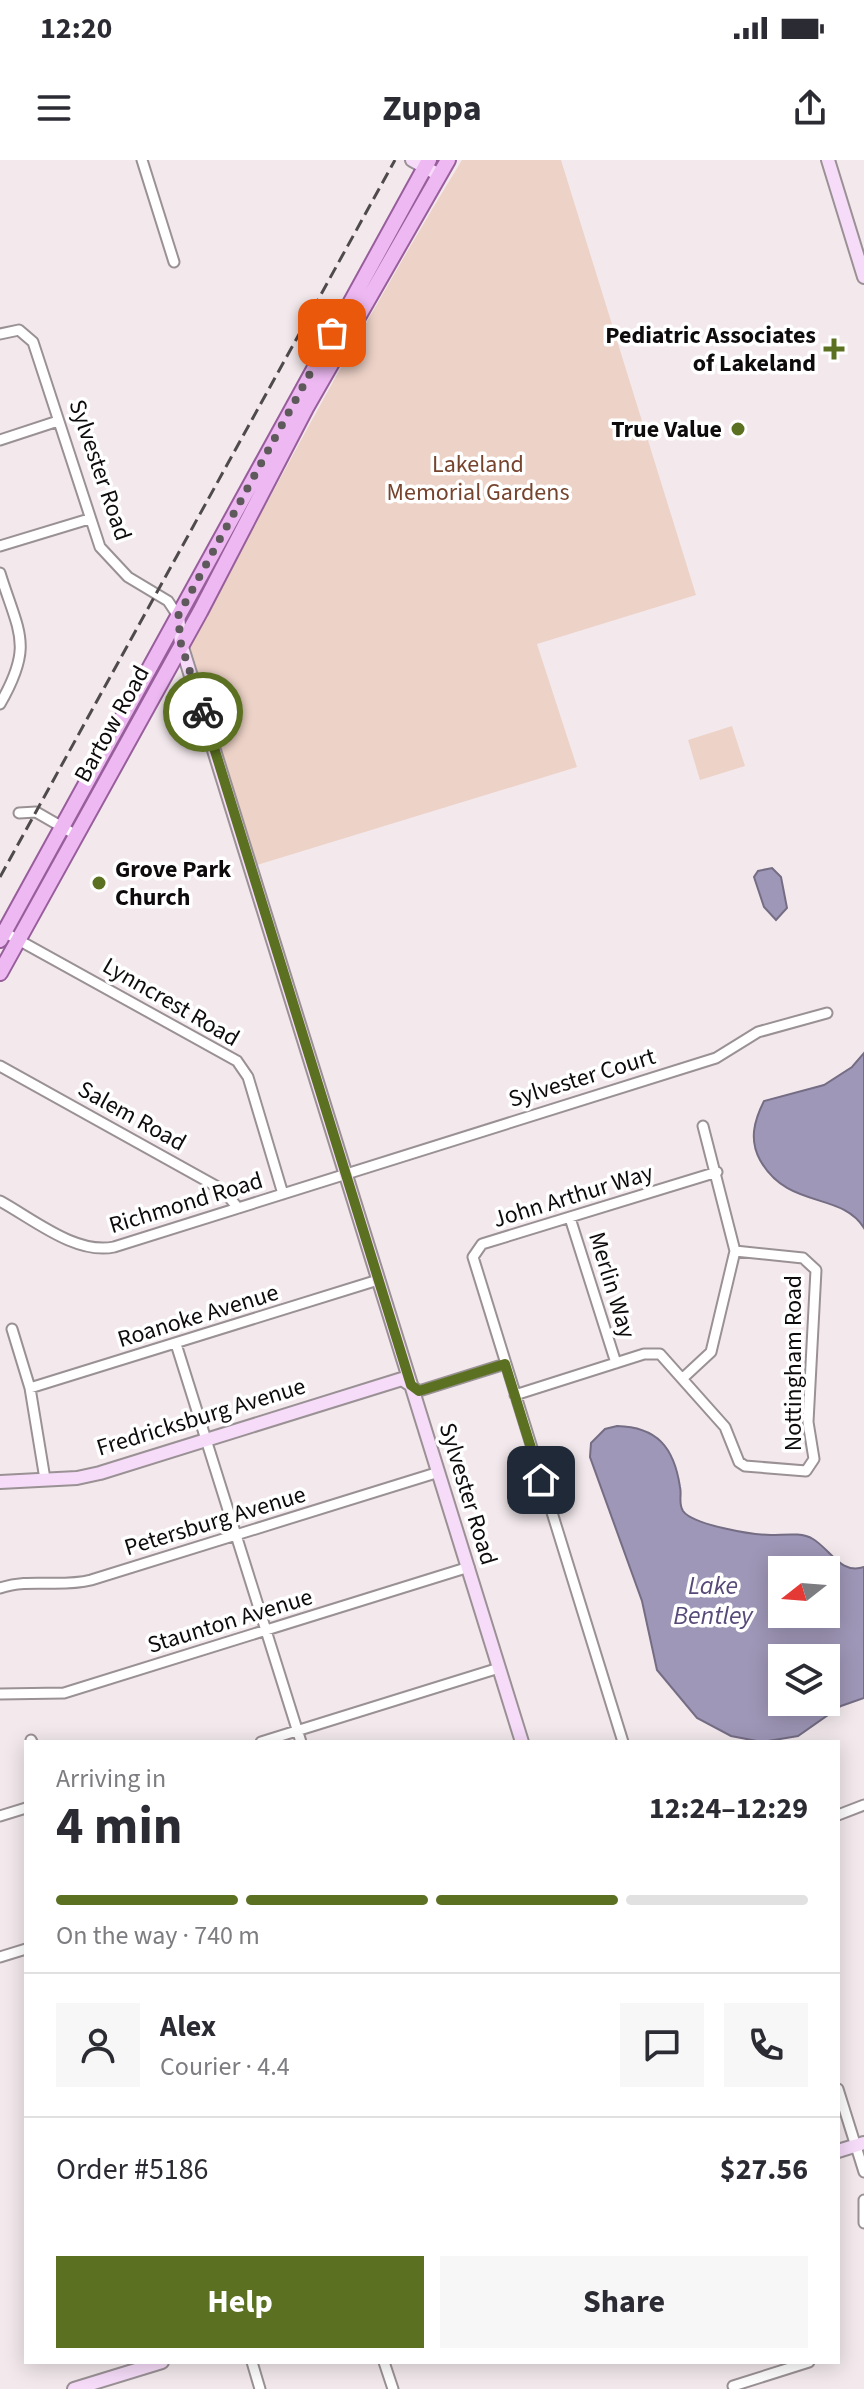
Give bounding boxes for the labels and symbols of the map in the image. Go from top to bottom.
pin [298,299,366,367]
place label: Pediatric Associates of Lakeland [605,318,816,381]
marker: Pediatric Associates of Lakeland [823,338,845,360]
street label: Sylvester Road [60,395,140,545]
place label: True Value [611,412,722,447]
marker: True Value [729,420,747,438]
park label: Lakeland Memorial Gardens [387,447,569,510]
street label: Bartow Road [65,659,159,789]
courier [163,672,243,752]
place label: Grove Park Church [115,852,232,915]
marker: Grove Park Church [90,874,108,892]
street label: Lynncrest Road [96,949,246,1055]
street label: Sylvester Court [504,1039,660,1117]
street label: Salem Road [71,1072,193,1160]
street label: John Arthur Way [489,1155,657,1237]
street label: Richmond Road [105,1163,267,1243]
street label: Merlin Way [579,1228,645,1342]
street label: Roanoke Avenue [113,1275,283,1357]
street label: Nottingham Road [776,1275,811,1451]
street label: Fredricksburg Avenue [92,1369,310,1465]
street label: Sylvester Road [430,1419,506,1569]
pin [507,1446,575,1514]
street label: Petersburg Avenue [120,1477,310,1565]
north arrow [768,1556,840,1628]
water label: Lake Bentley [673,1567,754,1634]
street label: Staunton Avenue [143,1579,317,1663]

